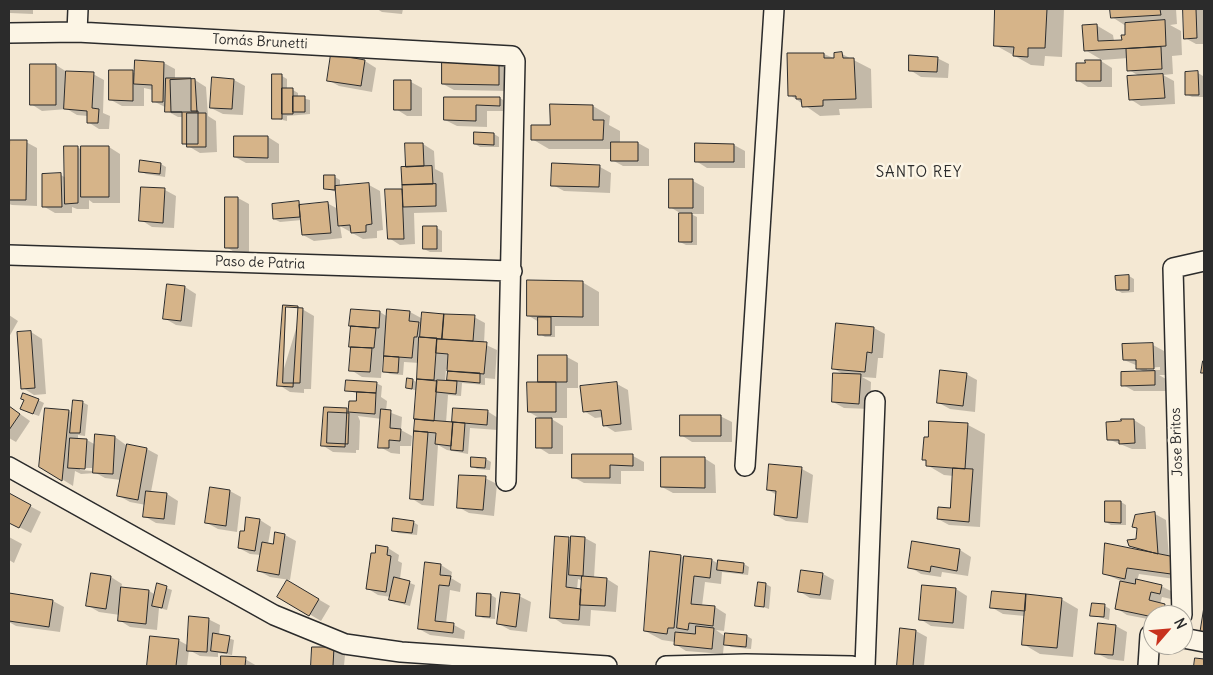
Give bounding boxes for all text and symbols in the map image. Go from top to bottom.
street label: Tomás Brunetti [212,31,308,53]
district label: SANTO REY [875,164,963,182]
street label: Paso de Patria [215,253,305,273]
street label: Jose Britos [1167,407,1187,477]
north arrow [1143,605,1193,655]
text: N [1170,615,1191,632]

